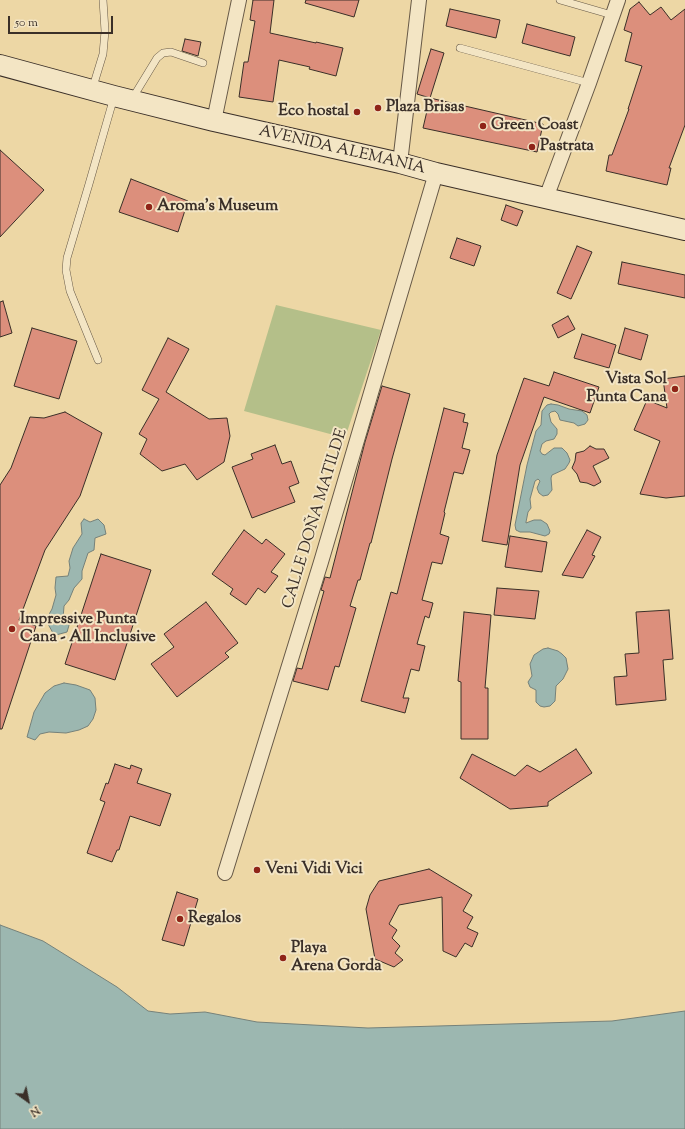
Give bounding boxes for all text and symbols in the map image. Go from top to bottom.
scale bar [10,8,115,34]
text: 50 m [15,14,38,32]
place label: Plaza Brisas [386,98,464,118]
place label: Eco hostal [278,102,349,122]
marker: Plaza Brisas [373,103,383,113]
marker: Eco hostal [352,107,362,117]
place label: Green Coast [491,116,578,136]
marker: Green Coast [478,121,488,131]
street label: AVENIDA ALEMANIA [257,122,427,180]
place label: Pastrata [540,137,594,157]
marker: Pastrata [527,142,537,152]
place label: Aroma's Museum [157,197,278,217]
marker: Aroma's Museum [144,202,154,212]
place label: Vista Sol Punta Cana [587,370,667,408]
marker: Vista Sol Punta Cana [670,384,680,394]
street label: CALLE DOÑA MATILDE [279,427,353,611]
place label: Impressive Punta Cana - All Inclusive [20,610,156,648]
marker: Impressive Punta Cana - All Inclusive [7,624,17,634]
place label: Veni Vidi Vici [265,860,363,880]
marker: Veni Vidi Vici [252,865,262,875]
place label: Regalos [188,909,241,929]
marker: Regalos [175,914,185,924]
place label: Playa Arena Gorda [291,939,382,977]
marker: Playa Arena Gorda [278,953,288,963]
north arrow [8,1081,48,1121]
text: N [26,1102,43,1120]

